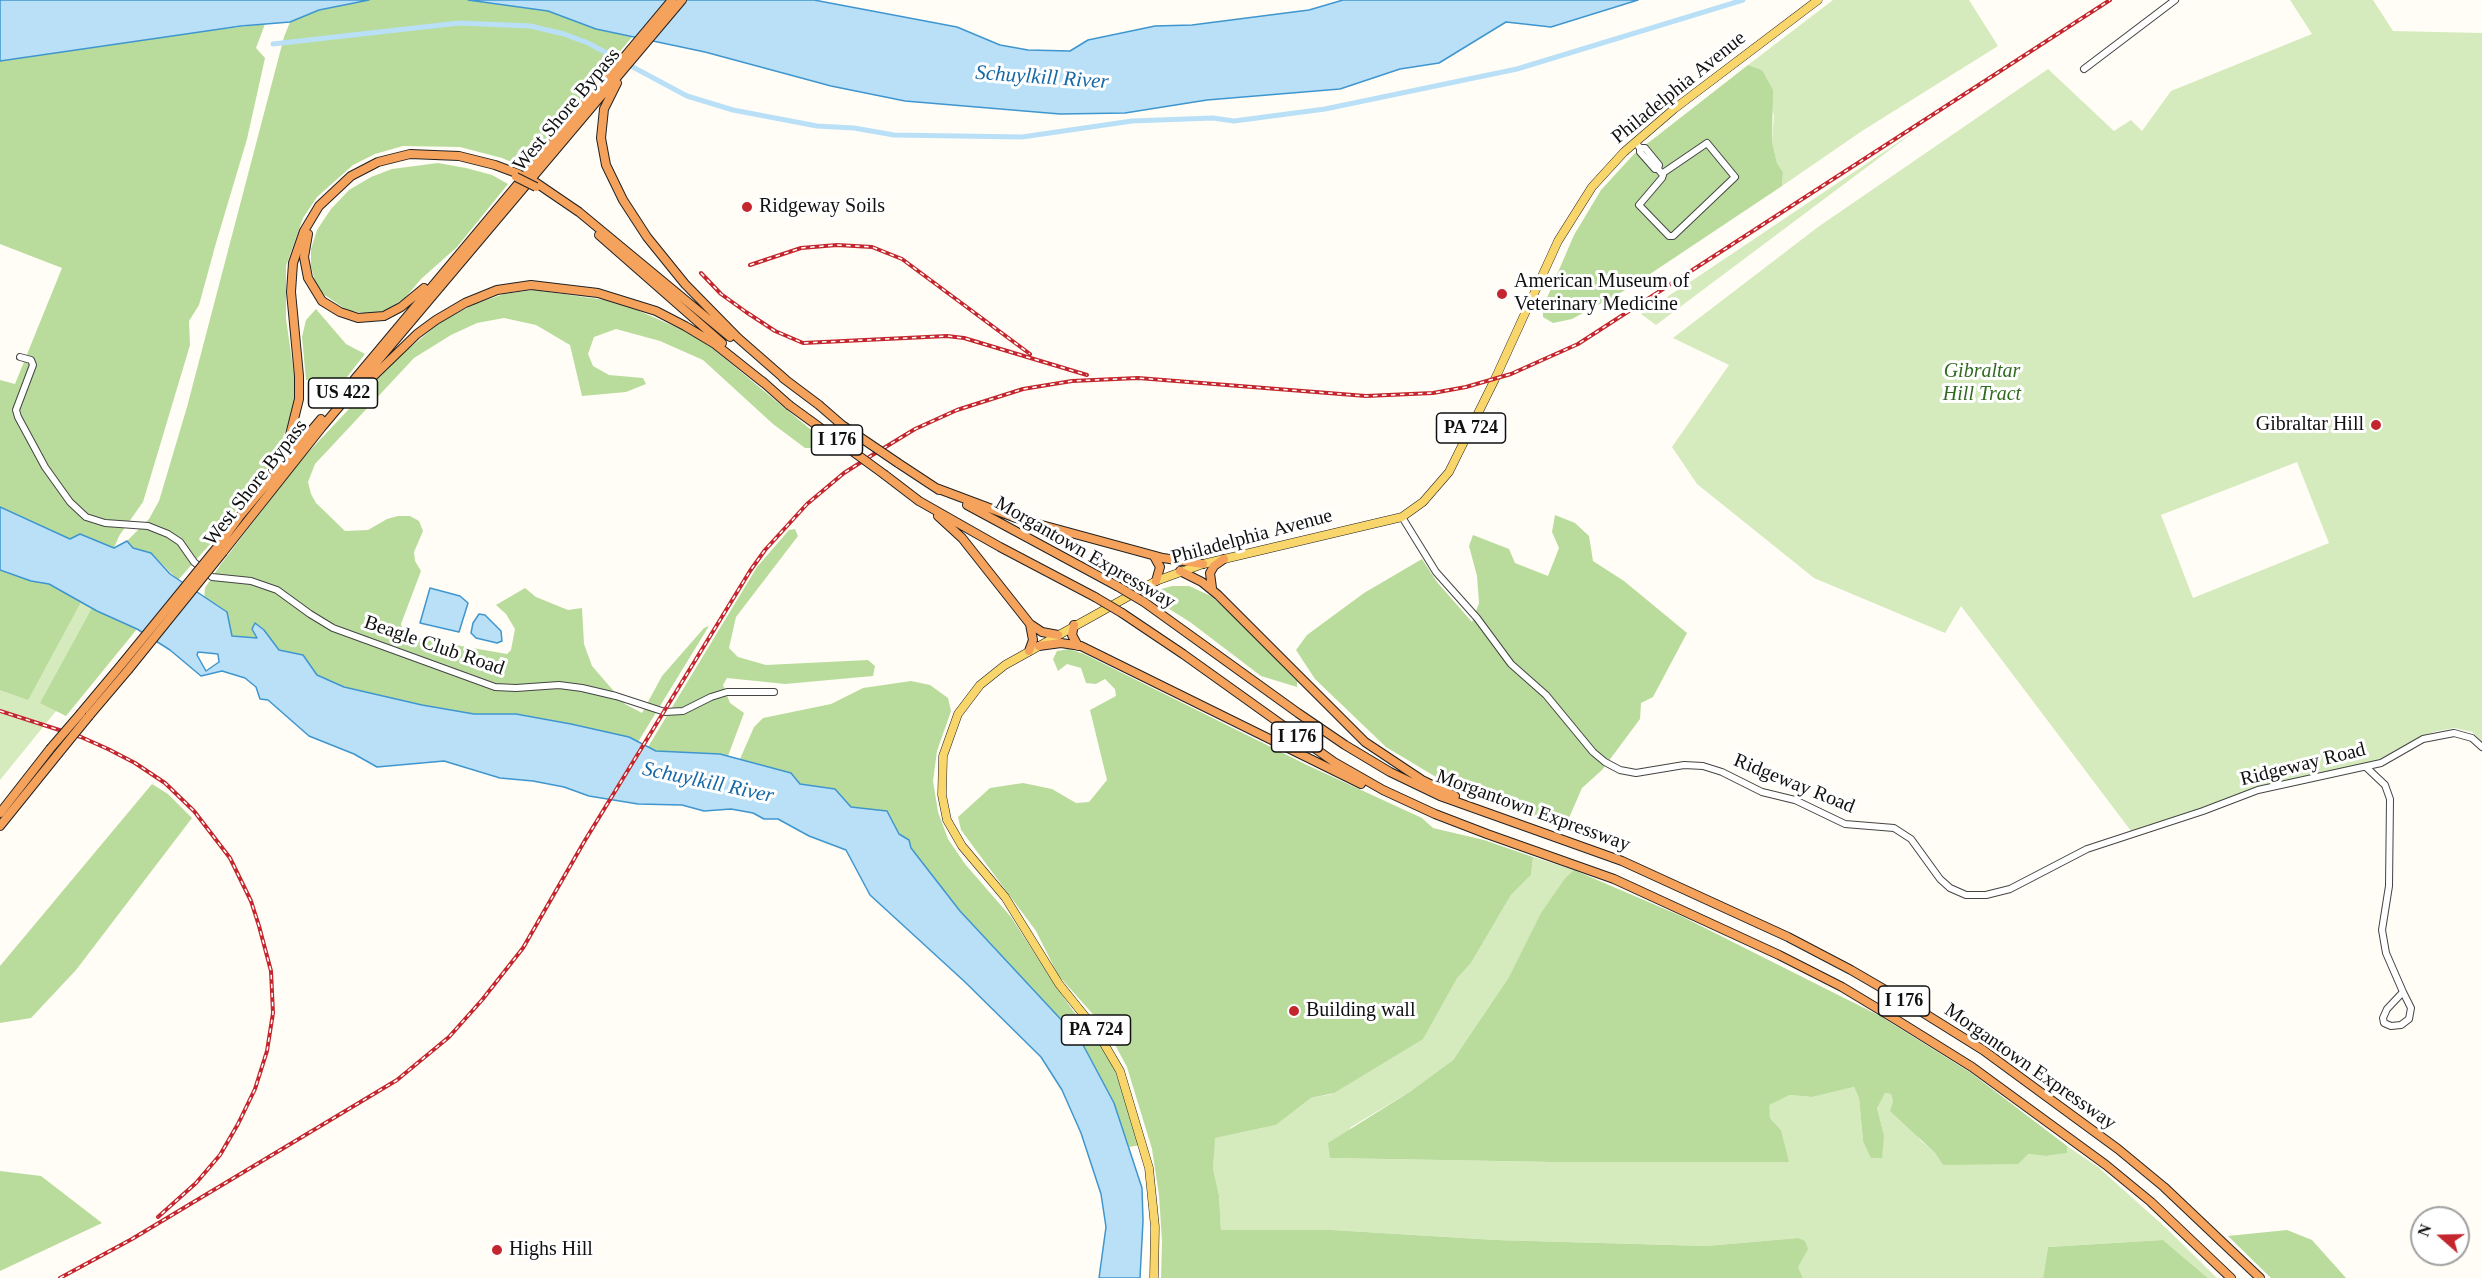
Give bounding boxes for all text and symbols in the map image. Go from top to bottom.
street label: Philadelphia Avenue [1607,27,1751,149]
street label: West Shore Bypass [508,43,626,177]
water label: Schuylkill River [975,61,1109,95]
place label: Ridgeway Soils [759,195,885,219]
marker: Ridgeway Soils [740,200,754,214]
place label: American Museum of Veterinary Medicine [1514,270,1690,317]
marker: American Museum of Veterinary Medicine [1495,287,1509,301]
park label: Gibraltar Hill Tract [1943,360,2021,407]
road number: US 422 [308,378,378,408]
road number: PA 724 [1436,413,1506,443]
place label: Gibraltar Hill [2256,413,2364,437]
street label: West Shore Bypass [199,415,313,551]
marker: Gibraltar Hill [2369,418,2383,432]
road number: I 176 [812,425,862,455]
street label: Morgantown Expressway [990,491,1180,615]
street label: Philadelphia Avenue [1169,504,1335,570]
street label: Beagle Club Road [361,611,507,681]
road number: I 176 [1272,722,1322,752]
street label: Ridgeway Road [2238,738,2368,792]
street label: Ridgeway Road [1730,749,1858,819]
water label: Schuylkill River [640,757,776,809]
street label: Morgantown Expressway [1433,765,1633,857]
road number: I 176 [1878,986,1930,1016]
street label: Morgantown Expressway [1939,998,2121,1136]
place label: Building wall [1306,999,1415,1023]
marker: Building wall [1287,1004,1301,1018]
road number: PA 724 [1062,1015,1130,1045]
north arrow [2410,1206,2470,1266]
text: N [2415,1222,2434,1239]
place label: Highs Hill [509,1238,593,1262]
marker: Highs Hill [490,1243,504,1257]

